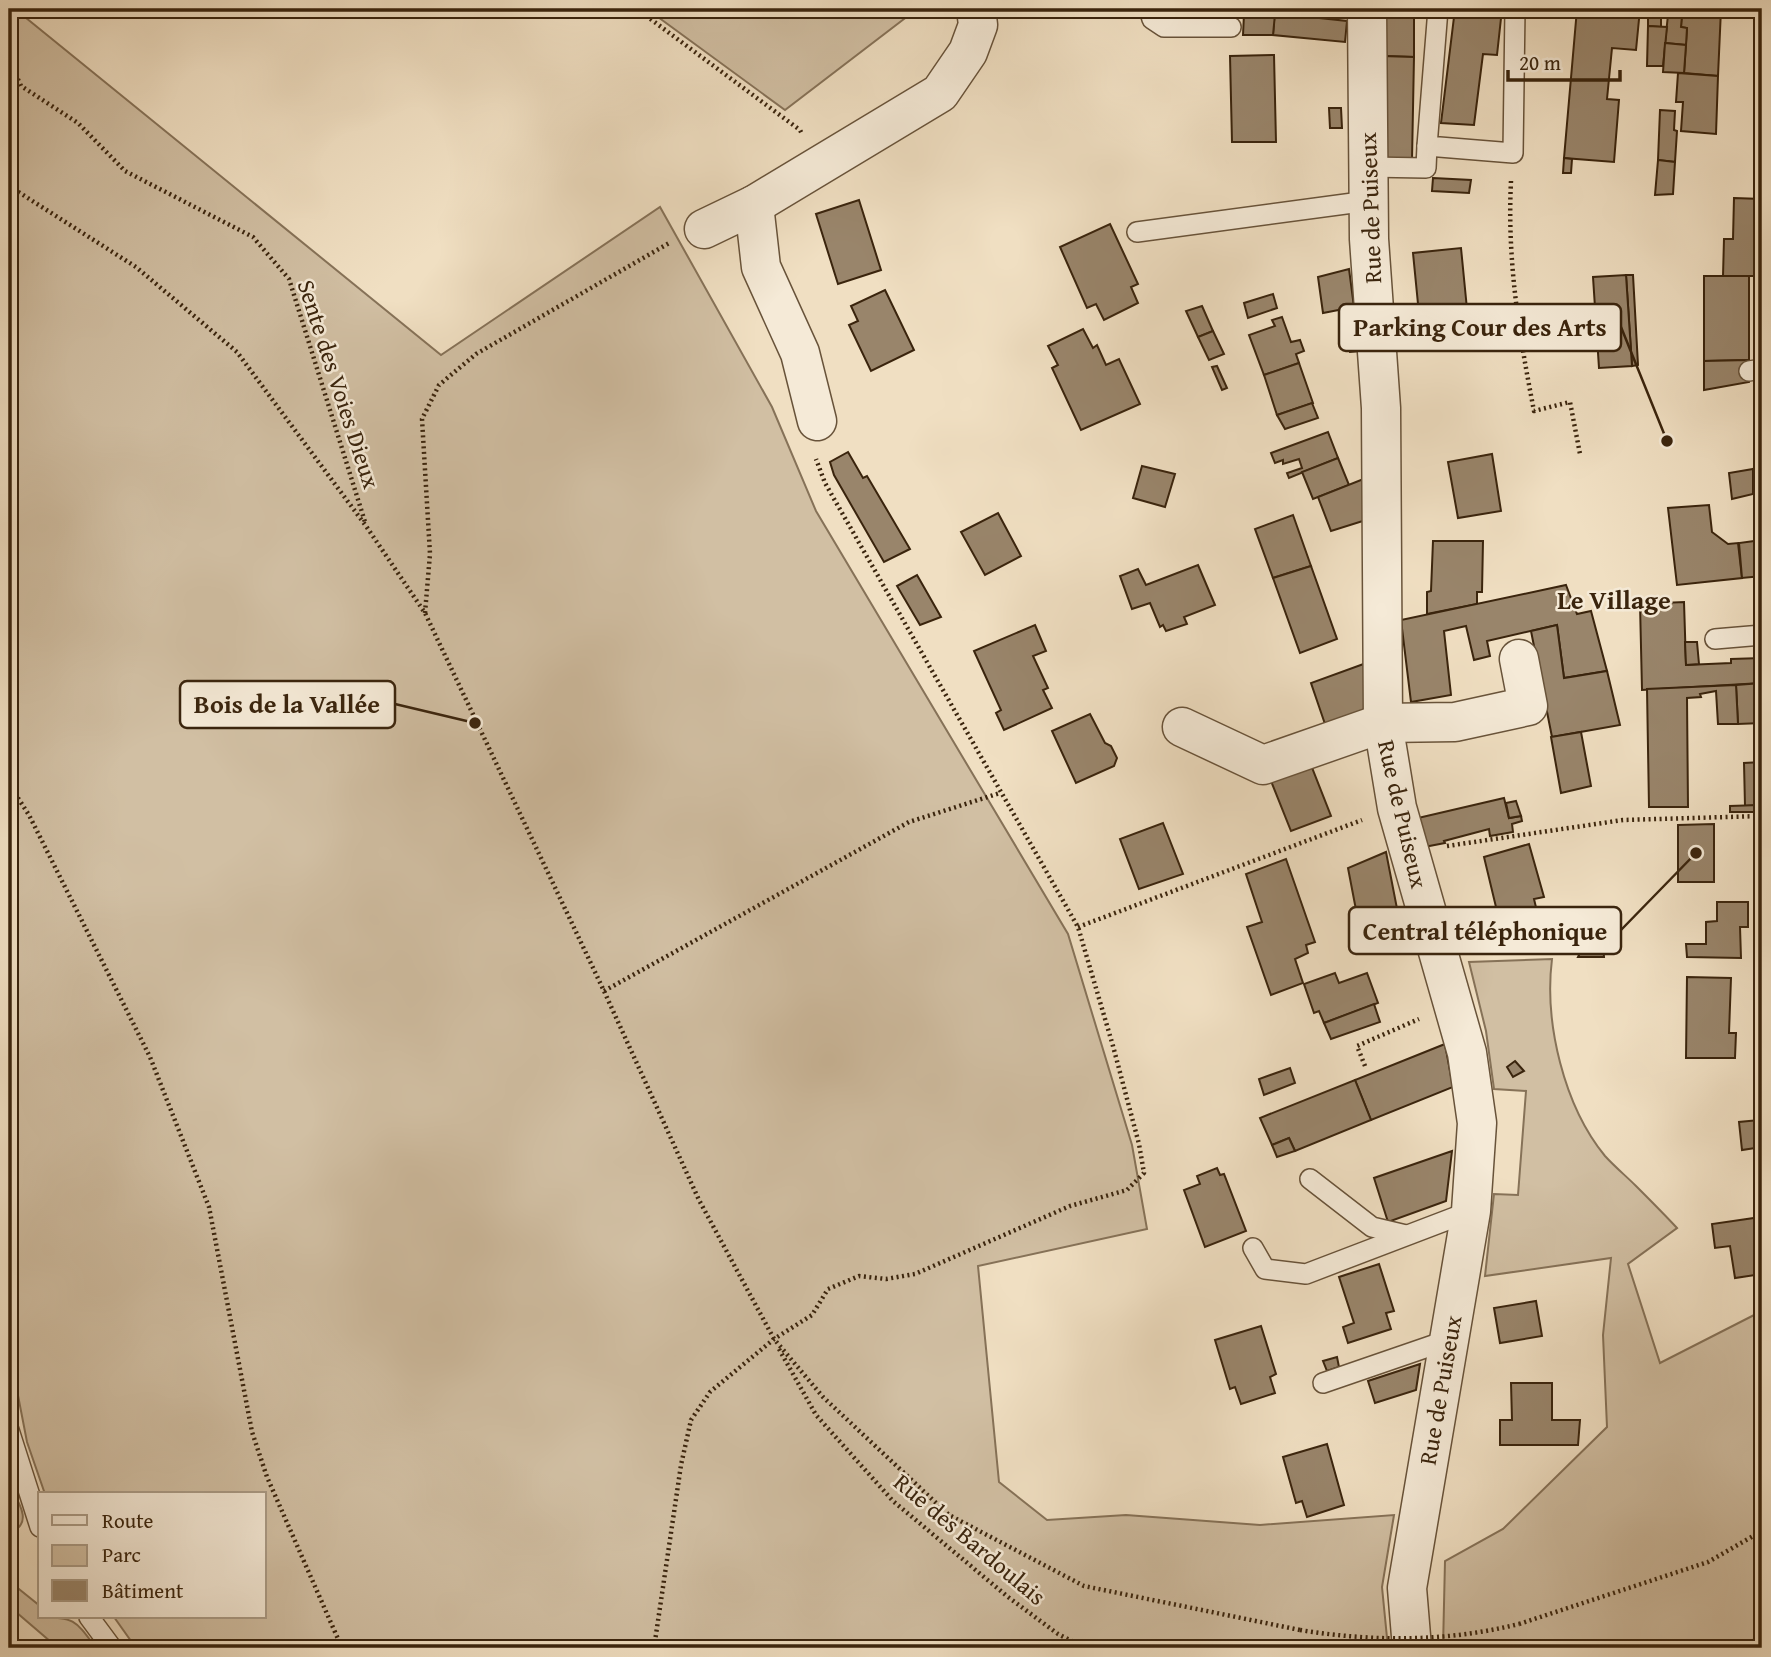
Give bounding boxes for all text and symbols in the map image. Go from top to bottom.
scale bar [1508,38,1620,82]
text: 20 m [1519,47,1561,78]
street label: Rue de Puiseux [1350,131,1390,284]
street label: Sente des Voies Dieux [289,275,389,494]
callout: Parking Cour des Arts [1339,304,1621,351]
text: Parking Cour des Arts [1353,307,1607,346]
district label: Le Village [1557,580,1671,619]
callout: Bois de la Vallée [180,681,395,728]
text: Bois de la Vallée [194,684,380,723]
street label: Rue de Puiseux [1369,736,1437,892]
callout: Central téléphonique [1349,907,1621,954]
text: Central téléphonique [1363,911,1608,950]
street label: Rue de Puiseux [1410,1312,1471,1468]
street label: Rue des Bardoulais [886,1465,1054,1613]
legend [38,1492,266,1618]
text: Route [102,1505,154,1536]
text: Parc [102,1539,141,1570]
text: Bâtiment [102,1575,184,1606]

